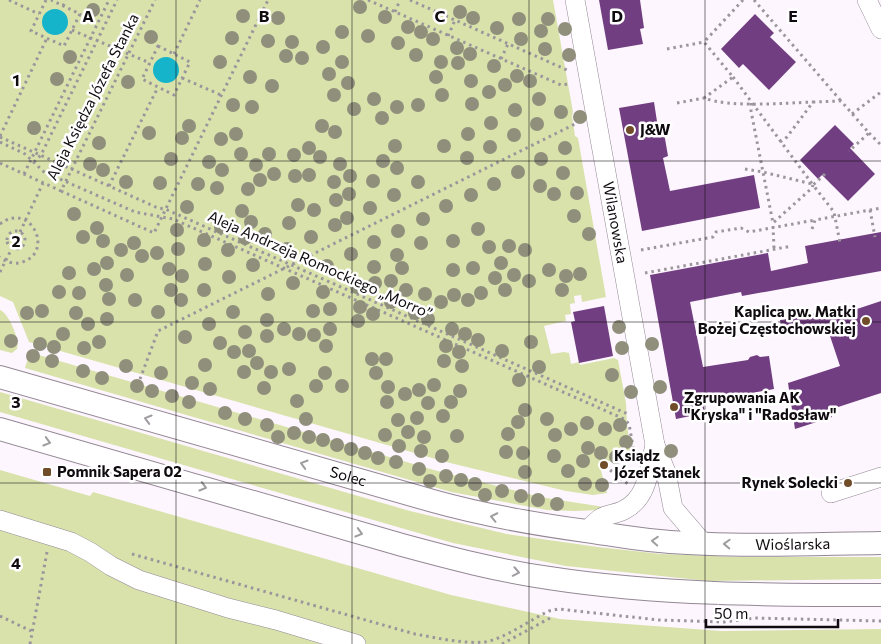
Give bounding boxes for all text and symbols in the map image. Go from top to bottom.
text: B [259,6,270,25]
text: C [435,6,446,25]
text: D [611,6,623,25]
text: E [788,6,798,25]
street label: Aleja Księdza Józefa Stanka [43,11,143,183]
text: 1 [12,70,20,89]
place label: J&W [640,120,671,138]
marker: J&W [624,124,636,136]
street label: Wilanowska [600,180,632,265]
street label: Aleja Andrzeja Romockiego „Morro” [205,206,435,322]
text: 2 [11,231,21,250]
place label: Kaplica pw. Matki Bożej Częstochowskiej [698,302,856,337]
marker: Kaplica pw. Matki Bożej Częstochowskiej [860,315,872,327]
place label: Zgrupowania AK "Kryska" i "Radosław" [684,388,837,423]
text: 3 [11,392,21,411]
marker: Zgrupowania AK "Kryska" i "Radosław" [668,401,680,413]
one-way arrow [144,415,152,425]
one-way arrow [42,437,50,447]
place label: Ksiądz Józef Stanek [614,446,701,481]
marker: Ksiądz Józef Stanek [598,459,610,471]
one-way arrow [300,460,308,470]
place label: Pomnik Sapera 02 [57,462,182,480]
street label: Solec [328,462,369,489]
marker: Pomnik Sapera 02 [41,466,53,478]
place label: Rynek Solecki [742,473,838,491]
marker: Rynek Solecki [842,477,854,489]
one-way arrow [198,482,207,492]
one-way arrow [490,512,499,522]
one-way arrow [354,527,363,537]
street label: Wioślarska [755,534,831,553]
one-way arrow [650,535,658,546]
one-way arrow [723,538,731,549]
text: 4 [11,553,21,572]
one-way arrow [512,567,521,577]
scale bar [706,596,838,628]
text: 50 m [714,604,748,622]

